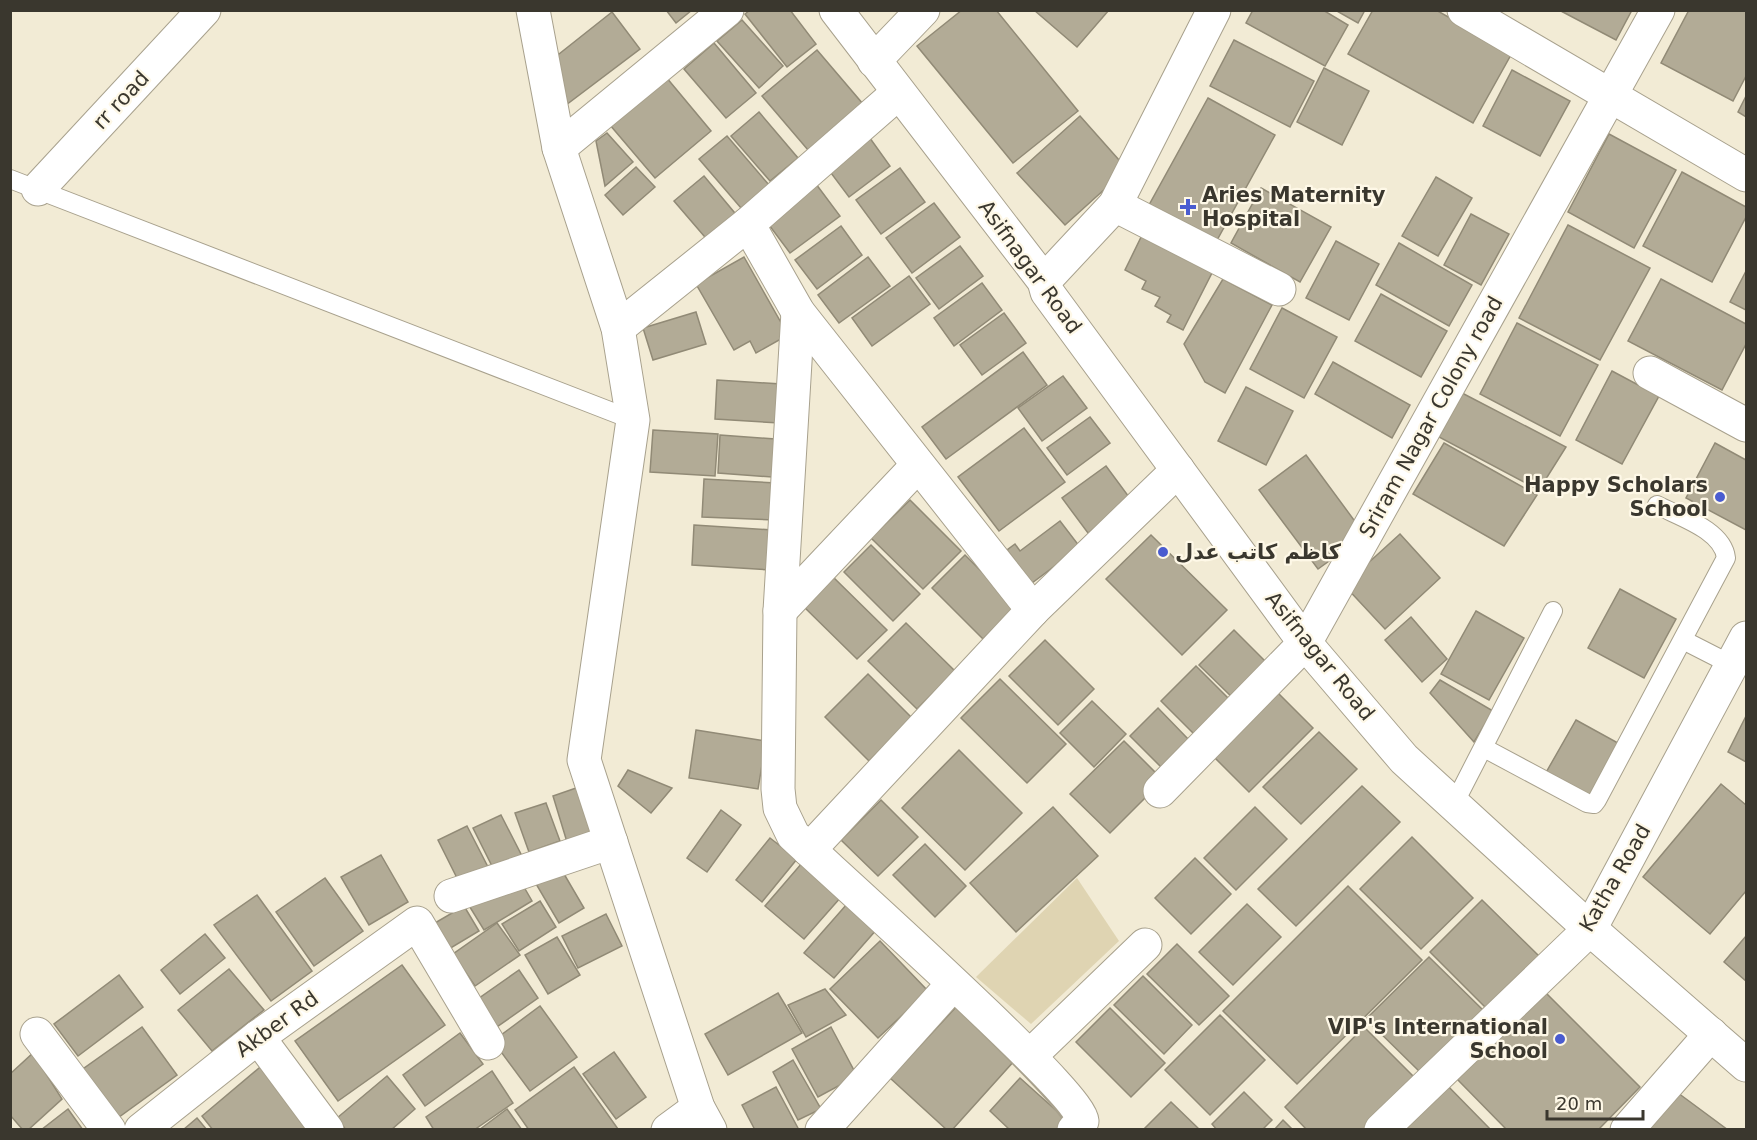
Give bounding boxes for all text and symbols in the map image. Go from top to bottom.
street label: rr road [88,66,154,134]
place label: Aries Maternity Hospital [1202,183,1386,231]
street label: Asifnagar Road [974,196,1086,338]
marker: Aries Maternity Hospital [1179,198,1197,216]
street label: Sriram Nagar Colony road [1354,292,1508,542]
place label: Happy Scholars School [1524,473,1708,521]
marker: Happy Scholars School [1713,490,1727,504]
place label: كاظم كاتب عدل [1175,540,1342,564]
marker: كاظم كاتب عدل [1156,545,1170,559]
street label: Asifnagar Road [1261,587,1379,725]
street label: Katha Road [1575,820,1655,936]
street label: Akber Rd [231,986,323,1062]
place label: VIP's International School [1328,1015,1548,1063]
marker: VIP's International School [1553,1032,1567,1046]
scale bar [1547,1083,1643,1121]
text: 20 m [1556,1093,1602,1114]

